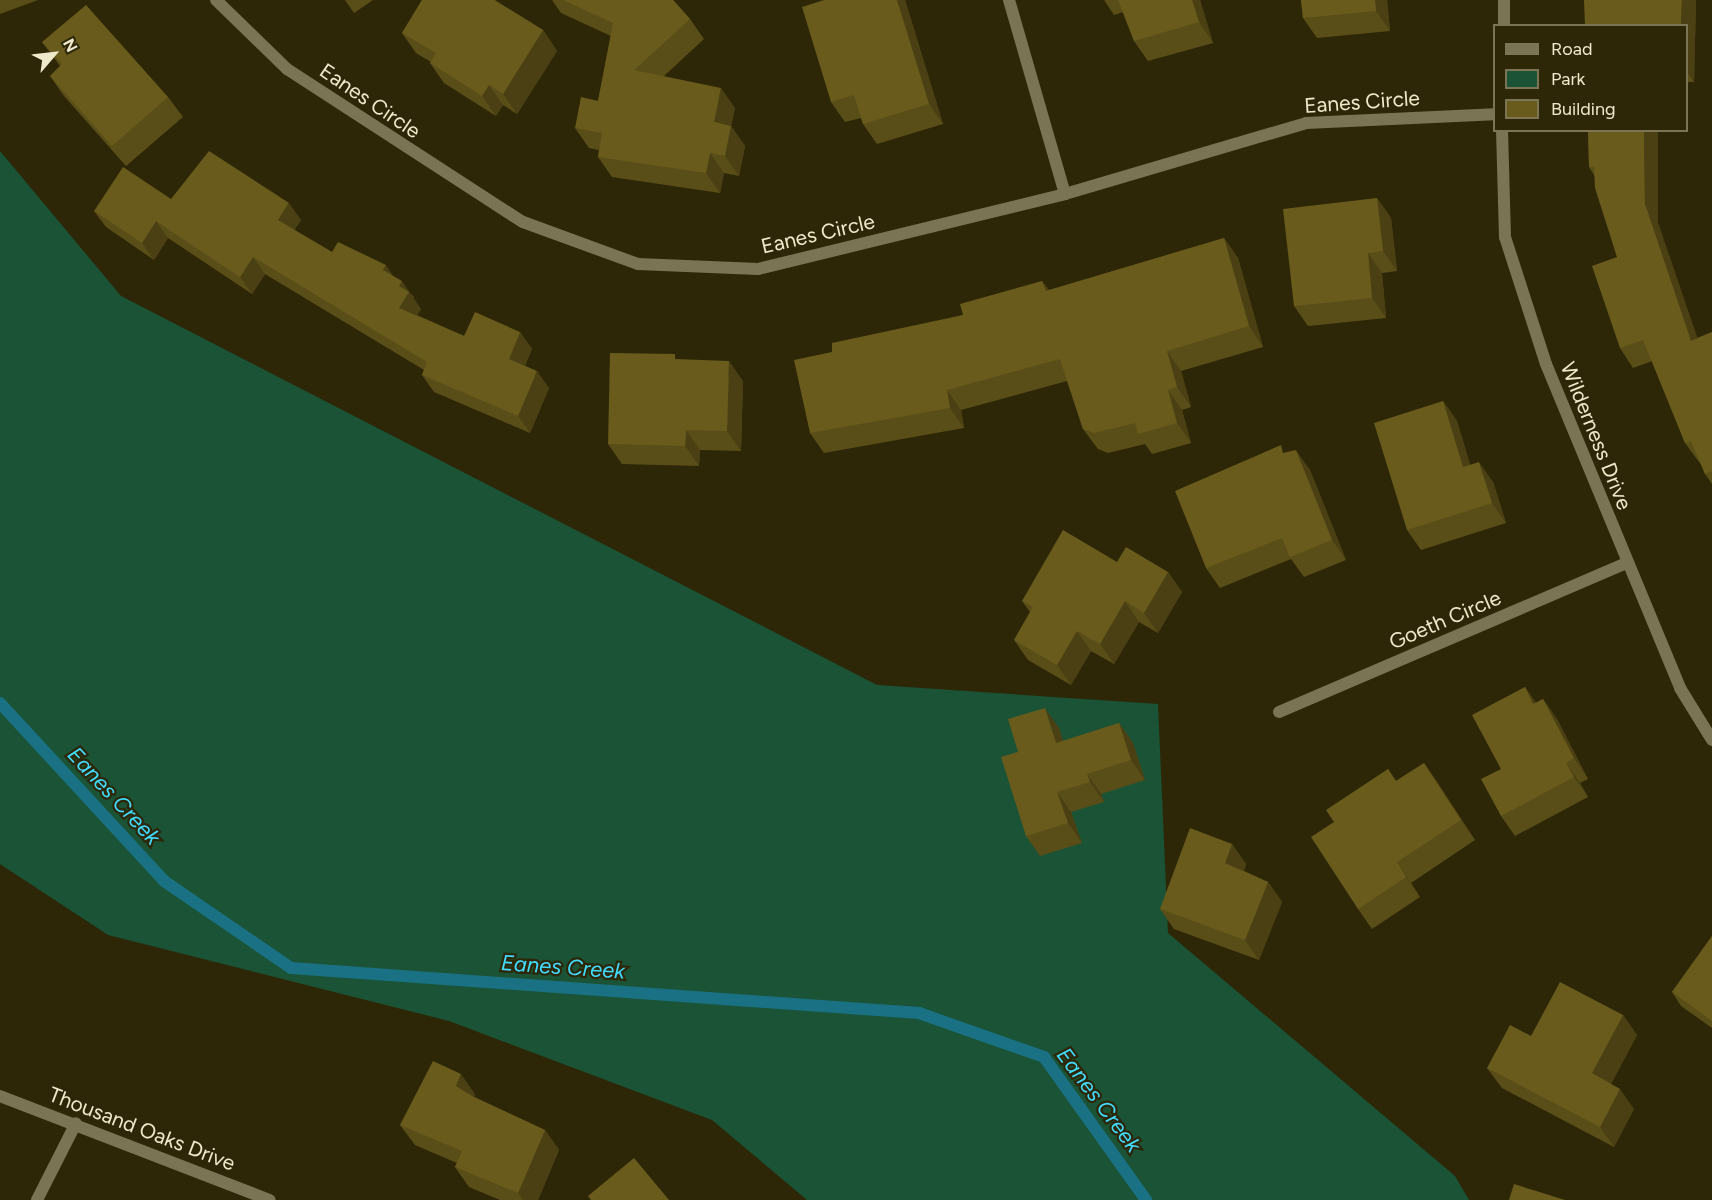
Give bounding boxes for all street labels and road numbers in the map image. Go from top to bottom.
street label: Eanes Circle [315,58,425,144]
street label: Eanes Circle [1303,85,1421,119]
street label: Eanes Circle [759,209,877,259]
street label: Wilderness Drive [1555,358,1637,514]
street label: Goeth Circle [1385,585,1505,655]
street label: Thousand Oaks Drive [45,1082,239,1176]

